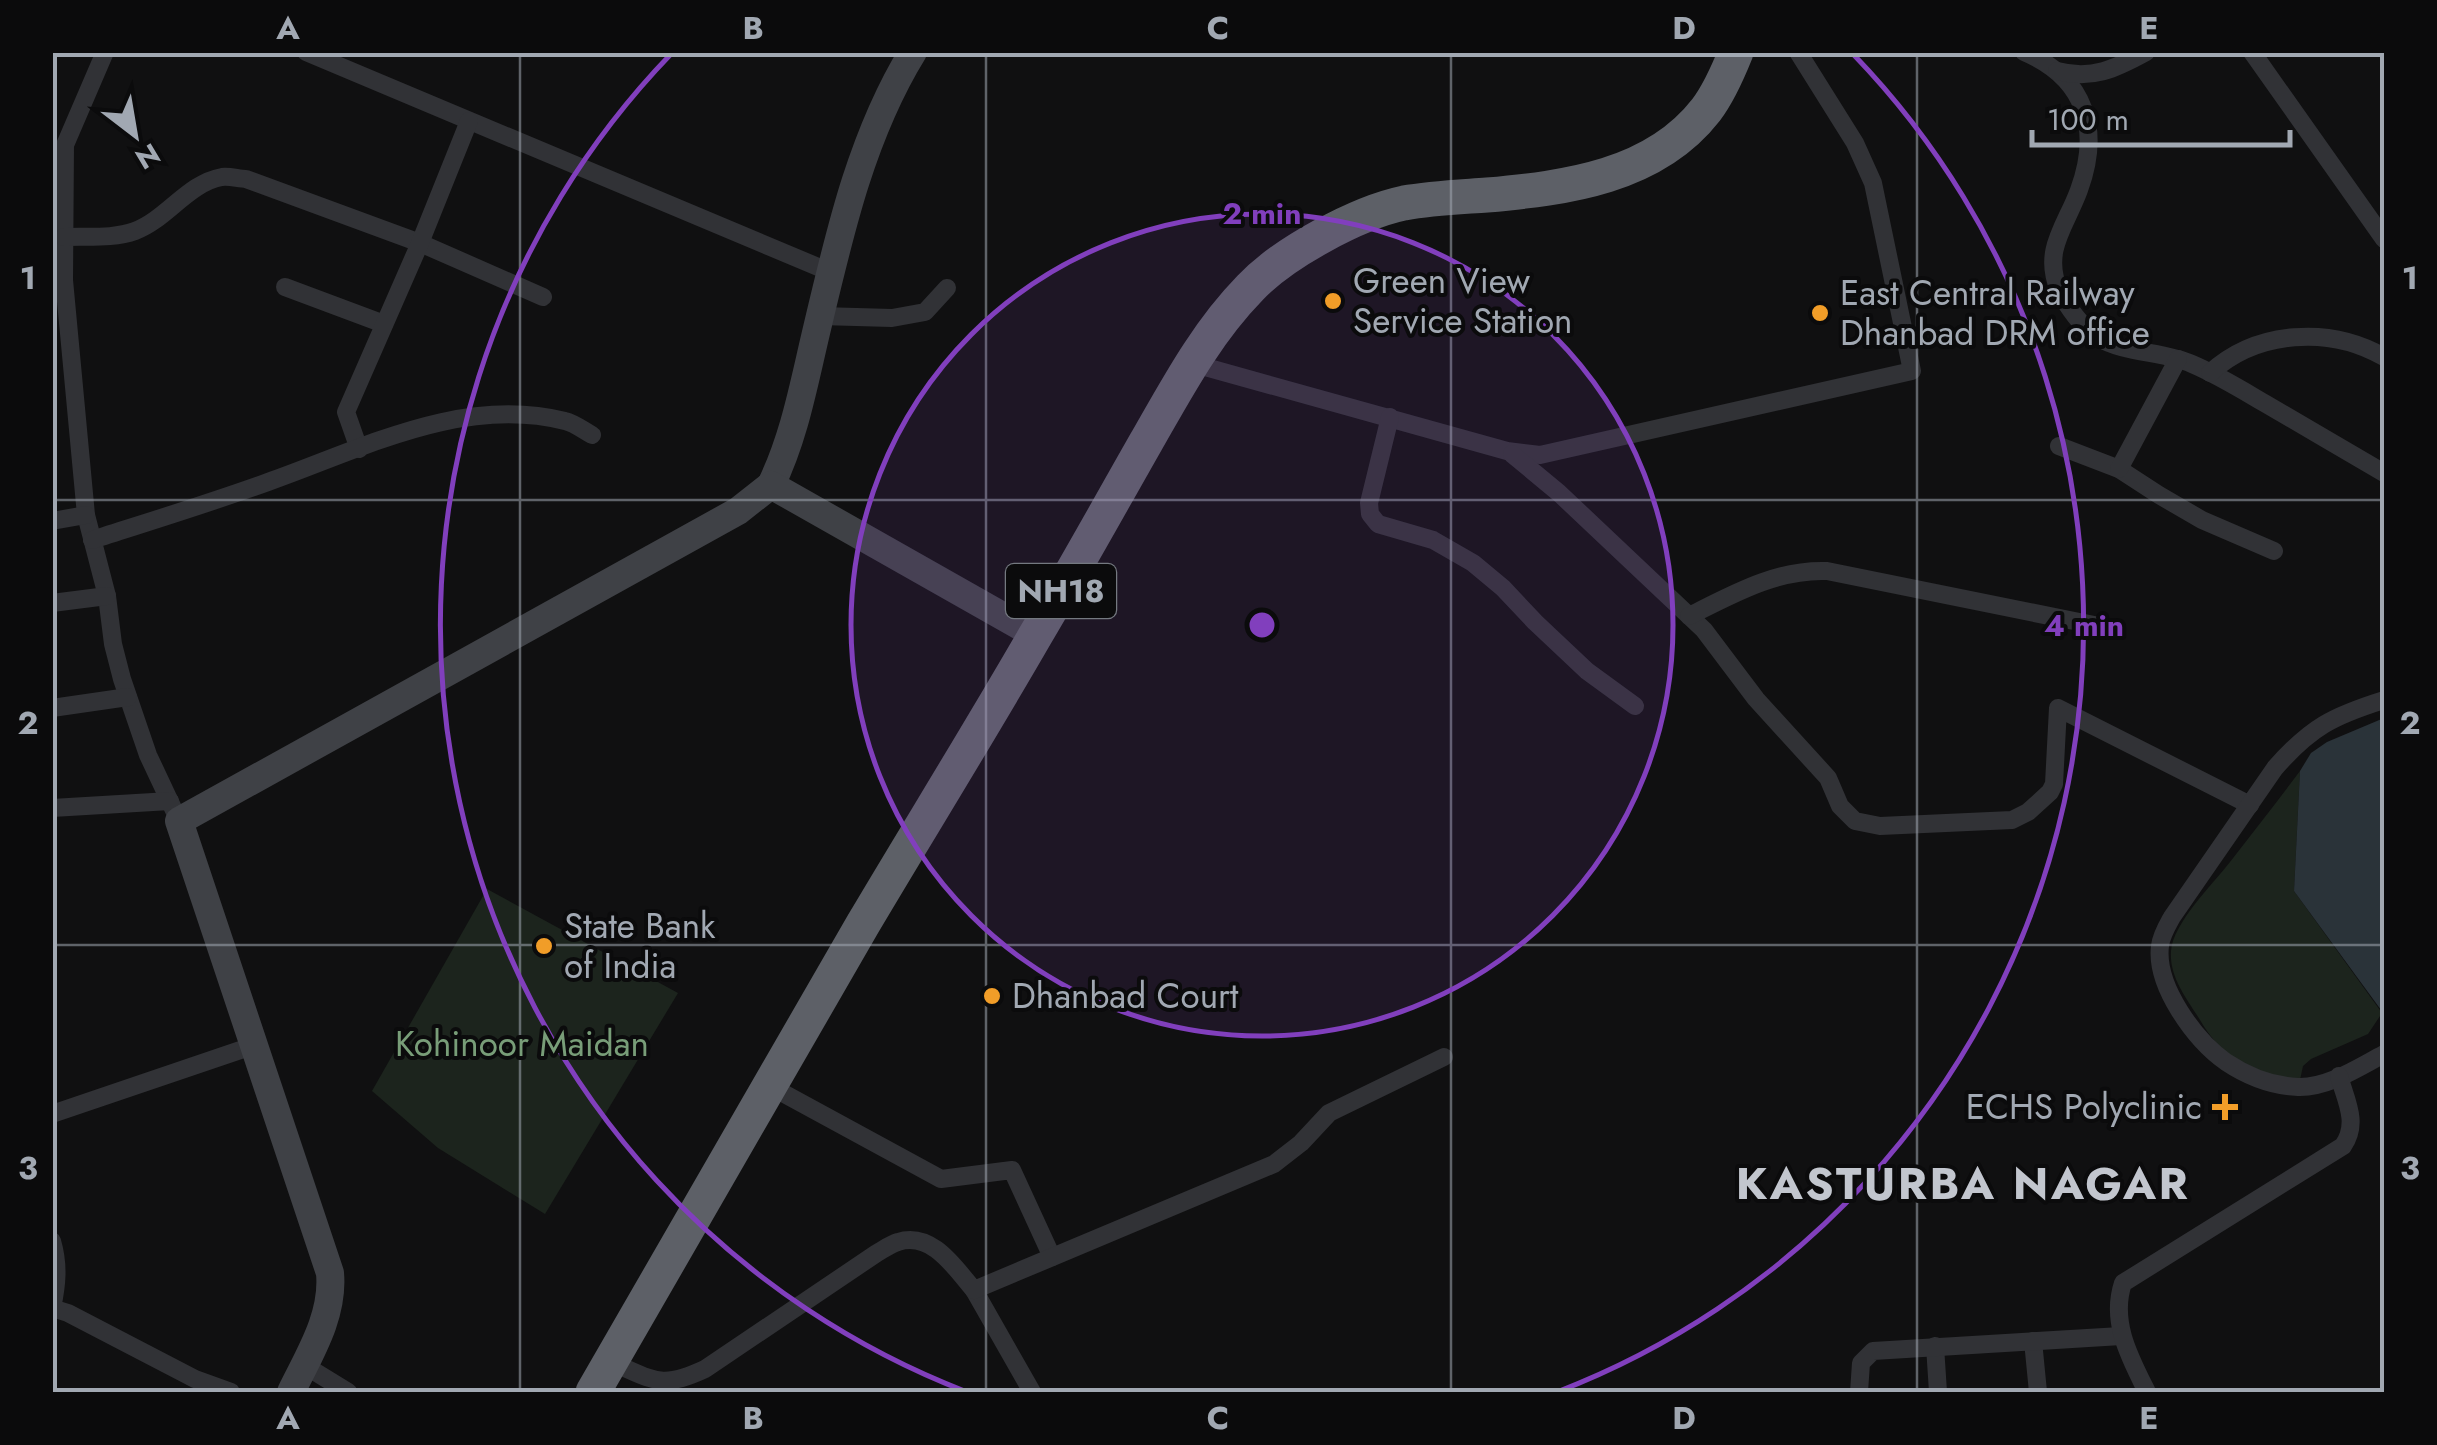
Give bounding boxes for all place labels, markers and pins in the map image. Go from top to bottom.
place label: Green View Service Station [1353,256,1572,346]
place label: East Central Railway Dhanbad DRM office [1840,268,2150,358]
marker: Green View Service Station [1322,290,1344,312]
marker: East Central Railway Dhanbad DRM office [1809,302,1831,324]
centre of rings [1244,607,1280,643]
place label: State Bank of India [564,901,716,991]
marker: State Bank of India [533,935,555,957]
place label: Dhanbad Court [1012,971,1239,1021]
marker: Dhanbad Court [981,985,1003,1007]
place label: ECHS Polyclinic [1966,1082,2202,1132]
marker: ECHS Polyclinic [2212,1094,2238,1120]

